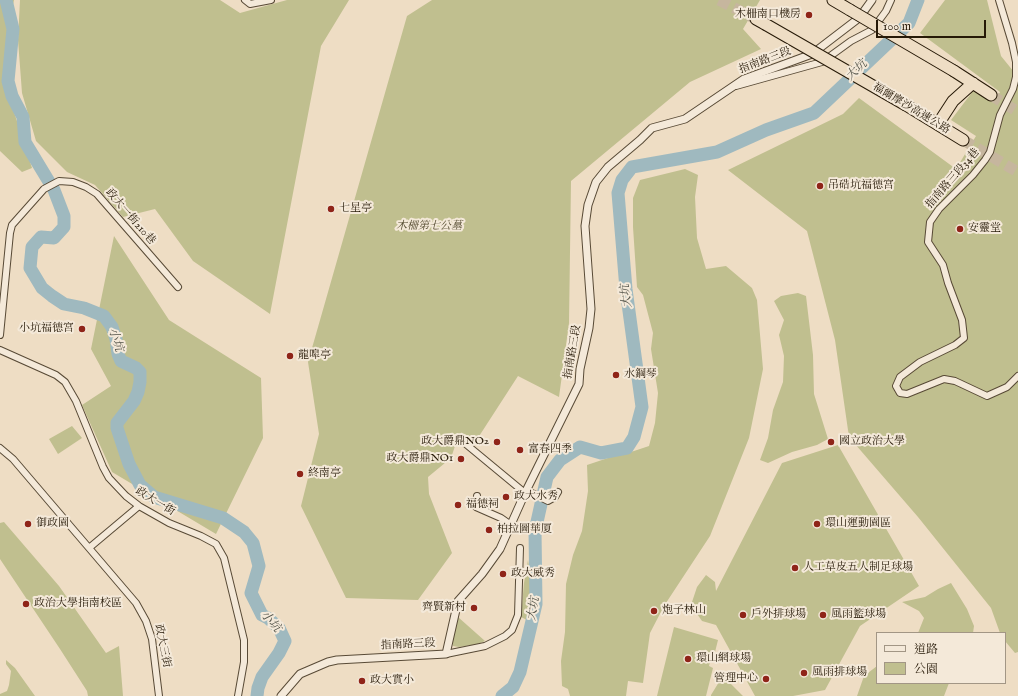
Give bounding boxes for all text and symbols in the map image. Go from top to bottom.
place label: 木柵南口機房 [735,8,801,22]
marker: 木柵南口機房 [804,10,814,20]
scale bar [878,12,988,38]
text: 100 m [883,19,911,34]
street label: 指南路三段 [737,45,793,77]
water label: 大坑 [843,57,871,85]
street label: 福爾摩沙高速公路 [870,81,952,137]
street label: 指南路三段34巷 [923,146,983,212]
place label: 吊硞坑福德宮 [828,179,894,193]
marker: 吊硞坑福德宮 [815,181,825,191]
street label: 政大一街210巷 [102,186,158,248]
place label: 七星亭 [339,202,372,216]
marker: 七星亭 [326,204,336,214]
park label: 木柵第七公墓 [396,220,462,234]
place label: 安靈堂 [968,222,1001,236]
marker: 安靈堂 [955,224,965,234]
water label: 大坑 [618,283,636,309]
place label: 小坑福德宮 [19,322,74,336]
marker: 小坑福德宮 [77,324,87,334]
street label: 指南路三段 [562,324,584,380]
water label: 小坑 [104,326,126,354]
place label: 龍嗥亭 [298,349,331,363]
marker: 龍嗥亭 [285,351,295,361]
place label: 水鋼琴 [624,368,657,382]
marker: 水鋼琴 [611,370,621,380]
place label: 政大爵鼎NO2 [421,435,489,449]
place label: 國立政治大學 [839,435,905,449]
marker: 政大爵鼎NO2 [492,437,502,447]
marker: 國立政治大學 [826,437,836,447]
place label: 富春四季 [528,443,572,457]
marker: 富春四季 [515,445,525,455]
place label: 政大爵鼎NO1 [386,452,453,466]
marker: 政大爵鼎NO1 [456,454,466,464]
place label: 終南亭 [308,467,341,481]
marker: 終南亭 [295,469,305,479]
street label: 政大一街 [133,485,177,519]
place label: 政大水秀 [514,490,558,504]
marker: 政大水秀 [501,492,511,502]
place label: 福德祠 [466,498,499,512]
marker: 福德祠 [453,500,463,510]
place label: 御政園 [36,517,69,531]
place label: 環山運動園區 [825,517,891,531]
marker: 御政園 [23,519,33,529]
marker: 環山運動園區 [812,519,822,529]
place label: 柏拉圖華厦 [497,523,552,537]
marker: 柏拉圖華厦 [484,525,494,535]
place label: 人工草皮五人制足球場 [803,561,913,575]
marker: 人工草皮五人制足球場 [790,563,800,573]
place label: 政大威秀 [511,567,555,581]
marker: 政大威秀 [498,569,508,579]
water label: 大坑 [525,596,543,622]
place label: 政治大學指南校區 [34,597,122,611]
marker: 政治大學指南校區 [21,599,31,609]
place label: 齊賢新村 [422,601,466,615]
marker: 齊賢新村 [469,603,479,613]
place label: 炮子林山 [662,604,706,618]
marker: 炮子林山 [649,606,659,616]
water label: 小坑 [257,608,283,636]
place label: 戶外排球場 [751,608,806,622]
place label: 風雨籃球場 [831,608,886,622]
marker: 戶外排球場 [738,610,748,620]
marker: 風雨籃球場 [818,610,828,620]
street label: 政大三街 [151,623,173,669]
legend [876,632,1006,684]
street label: 指南路三段 [380,637,436,653]
text: 道路 [914,642,938,657]
place label: 環山網球場 [696,652,751,666]
marker: 環山網球場 [683,654,693,664]
text: 公園 [914,662,938,677]
place label: 風雨排球場 [812,666,867,680]
marker: 風雨排球場 [799,668,809,678]
place label: 管理中心 [714,672,758,686]
place label: 政大實小 [370,674,414,688]
marker: 管理中心 [761,674,771,684]
marker: 政大實小 [357,676,367,686]

